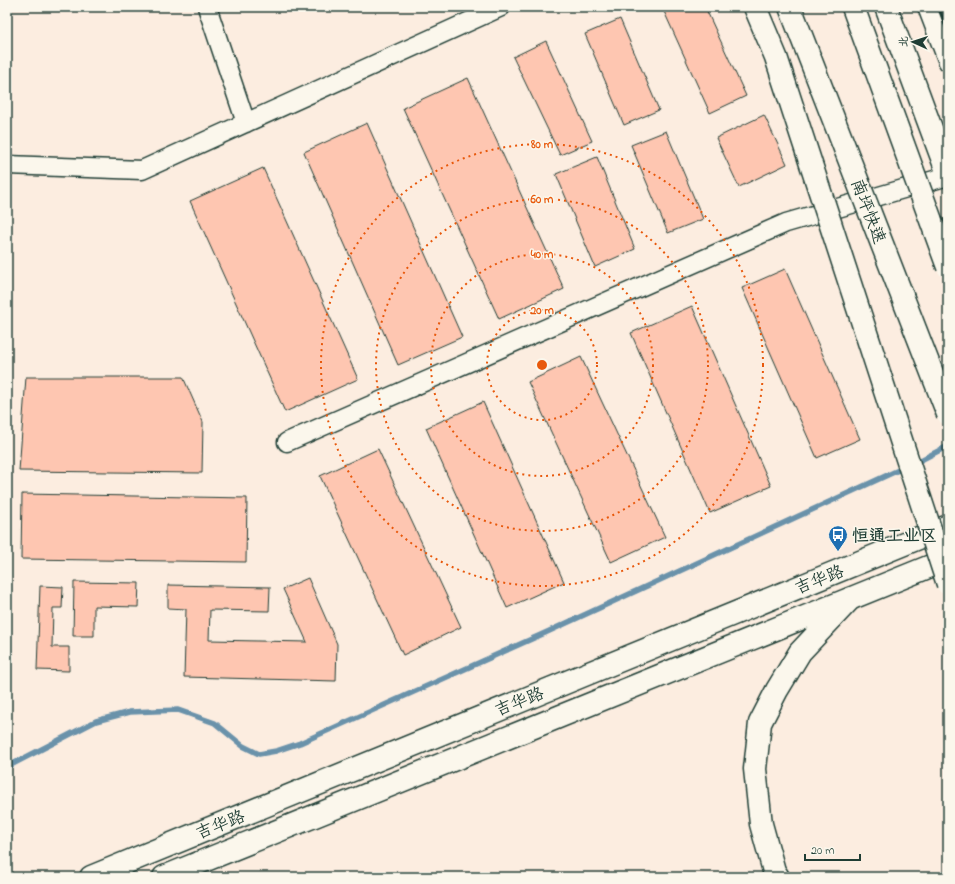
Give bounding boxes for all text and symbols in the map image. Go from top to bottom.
north arrow [893,22,933,62]
text: 北 [896,36,912,47]
text: 80 m [530,136,554,154]
street label: 南坪快速 [844,175,891,248]
text: 60 m [530,191,554,209]
text: 40 m [530,246,554,264]
text: 20 m [529,302,554,320]
centre of rings [535,358,549,372]
bus stop icon: 恒通工业区 [827,524,849,552]
place label: 恒通工业区 [852,524,937,549]
street label: 吉华路 [791,559,848,602]
street label: 吉华路 [491,681,548,724]
street label: 吉华路 [192,804,249,847]
scale bar [805,836,860,862]
text: 20 m [811,842,834,860]

